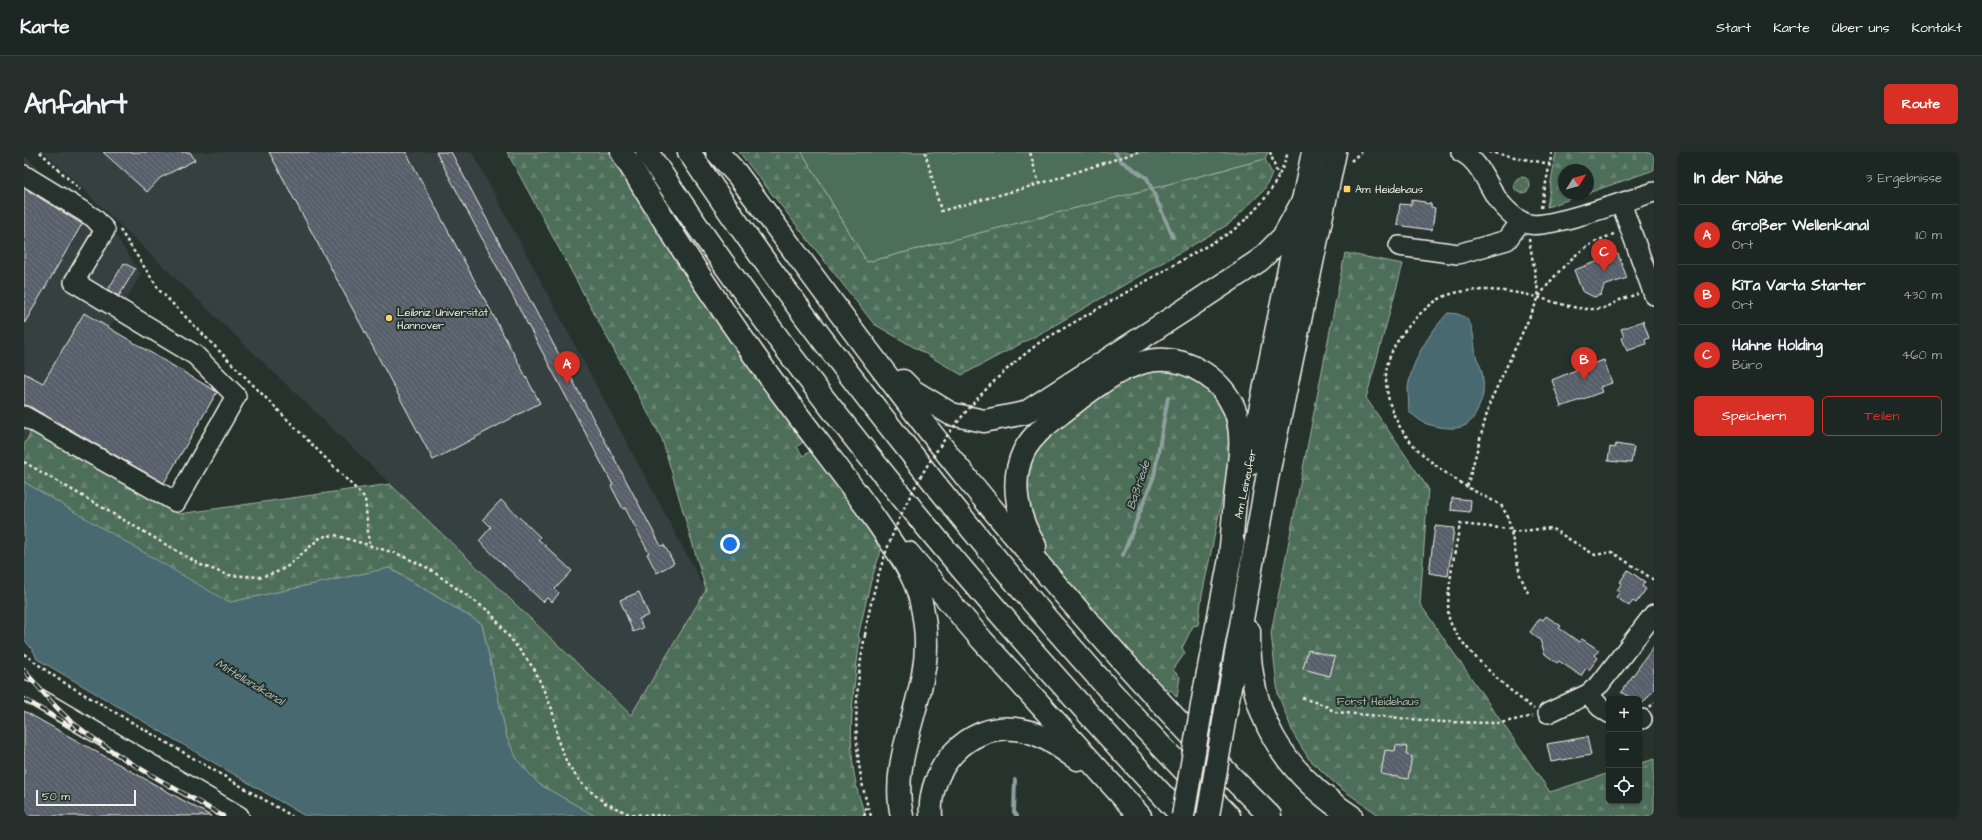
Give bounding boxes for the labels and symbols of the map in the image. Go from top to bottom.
north arrow [1558,164,1594,200]
place label: Am Heidehaus [1355,182,1424,197]
marker: Am Heidehaus [1342,184,1352,194]
pin: C [1591,239,1617,272]
place label: Leibniz Universität Hannover [397,305,489,333]
marker: Leibniz Universität Hannover [384,313,394,323]
pin: B [1571,347,1597,380]
pin: A [554,351,580,384]
street label: Am Leineufer [1231,448,1260,520]
water label: Baßriede [1123,458,1155,512]
your location [720,534,740,554]
water label: Mittellandkanal [212,655,289,711]
park label: Forst Heidehaus [1337,694,1420,709]
scale bar [36,788,136,807]

